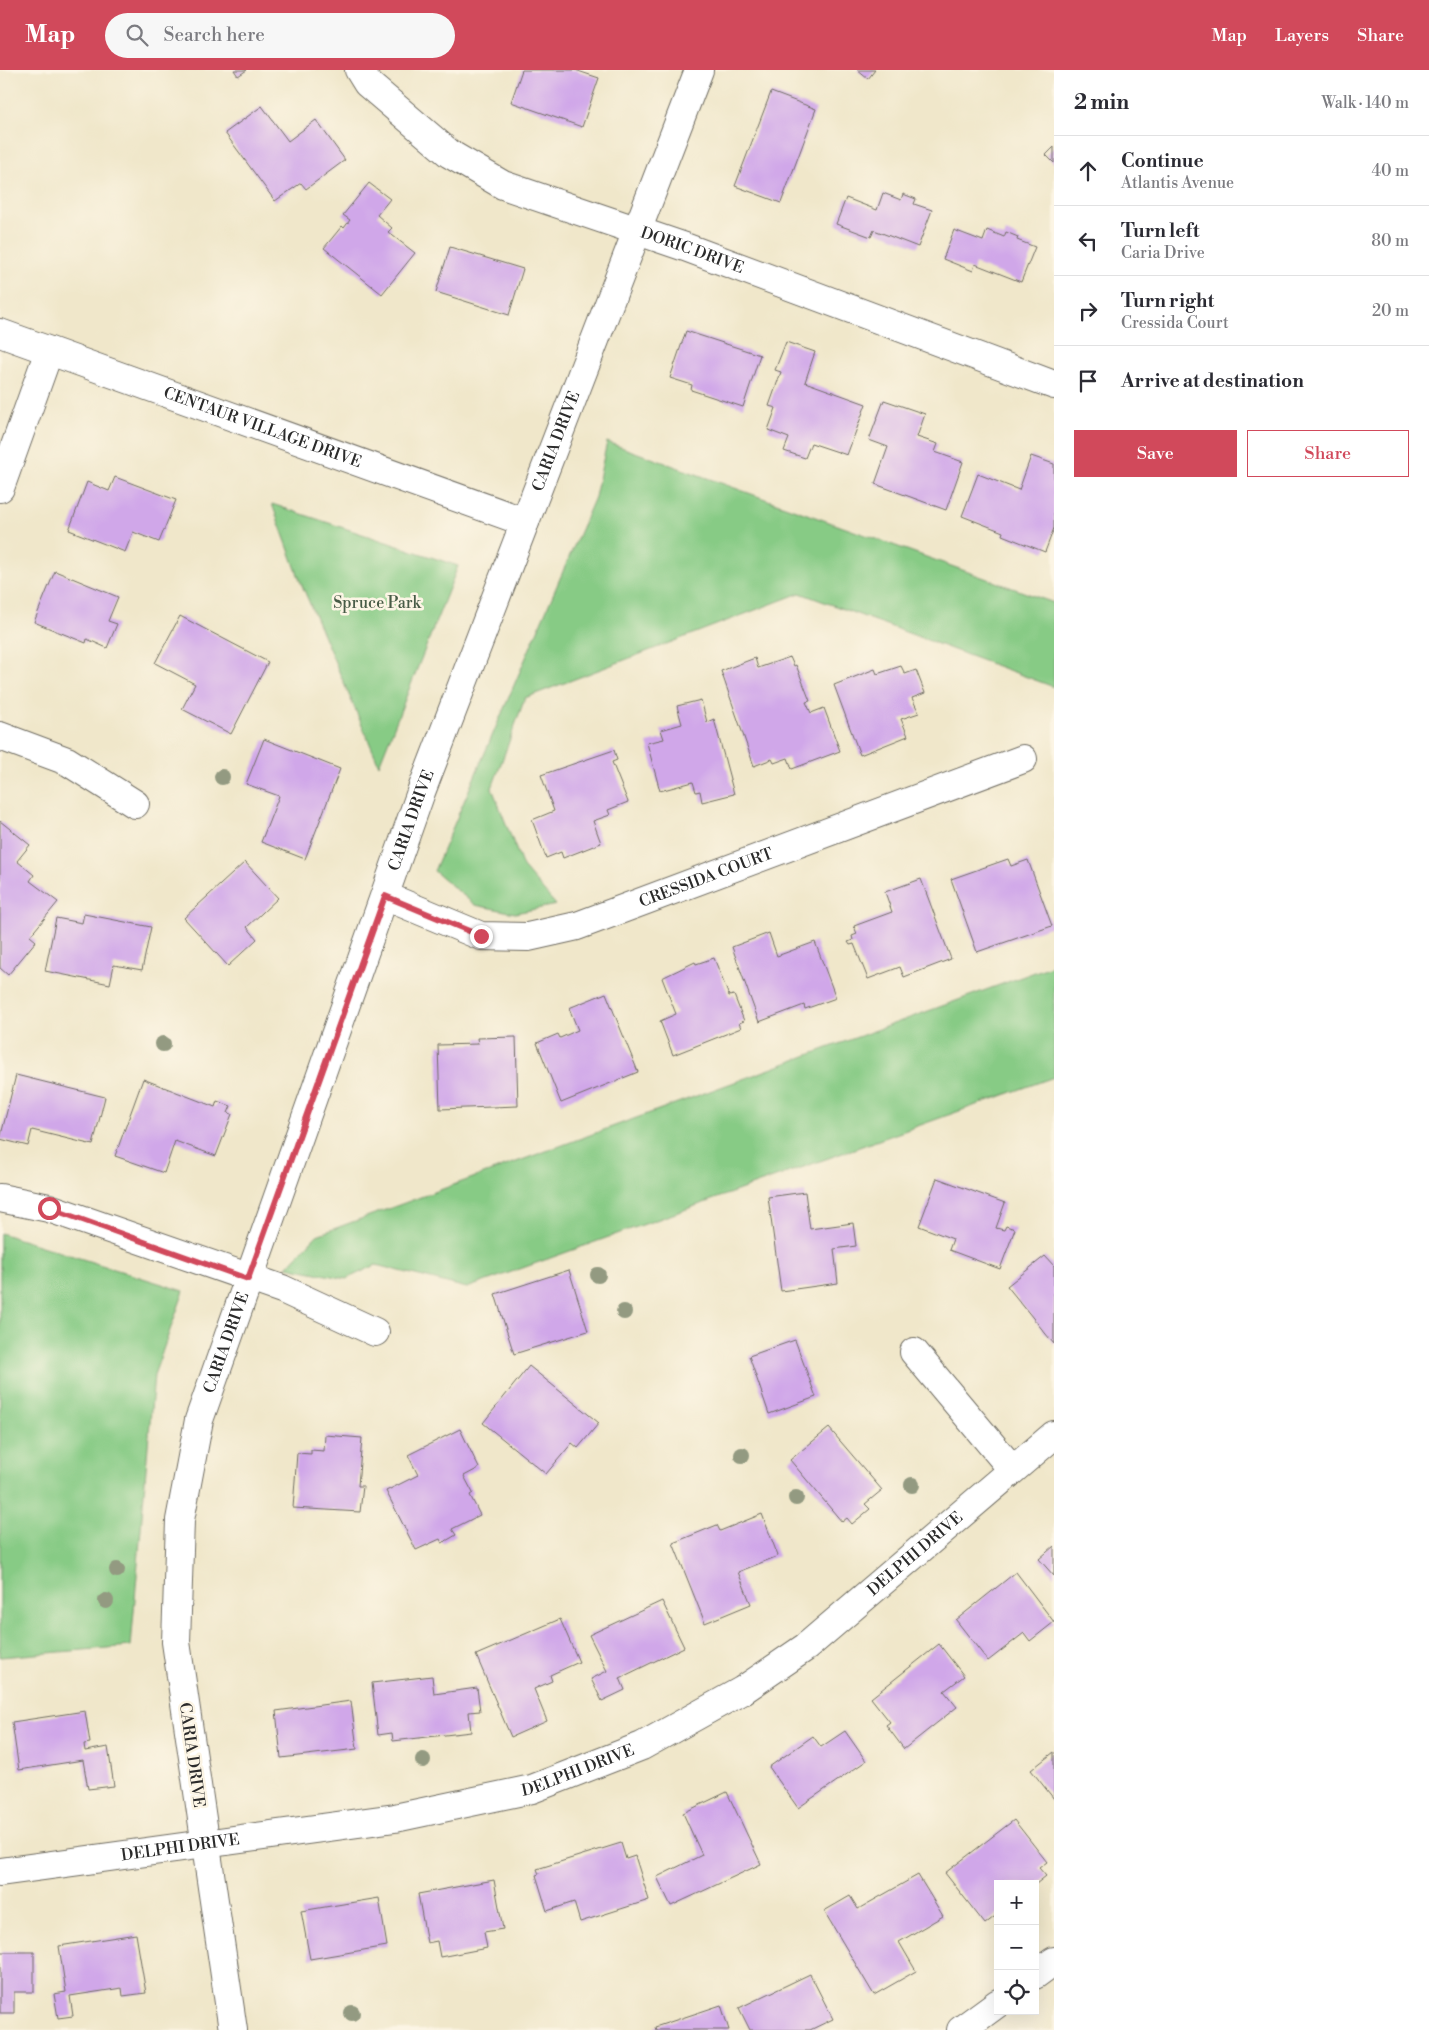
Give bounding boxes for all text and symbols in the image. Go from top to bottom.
search box [105,13,455,58]
text: Map [25,20,75,50]
icon: search [123,21,151,49]
text: Search here [163,23,265,47]
text: Map [1212,24,1247,47]
text: Layers [1275,24,1329,47]
text: Share [1357,24,1404,47]
text: 2 min [1074,90,1129,116]
text: Walk · 140 m [1321,93,1409,113]
text: Continue [1121,149,1204,173]
icon: ahead [1074,157,1102,185]
text: 40 m [1372,161,1409,181]
text: Atlantis Avenue [1121,173,1234,193]
text: Turn left [1121,219,1200,243]
street label: DORIC DRIVE [638,223,747,278]
icon: left [1074,227,1102,255]
text: 80 m [1371,231,1409,251]
text: Caria Drive [1121,243,1205,263]
text: Turn right [1121,289,1214,313]
icon: right [1074,297,1102,325]
text: 20 m [1372,301,1409,321]
text: Cressida Court [1121,313,1229,333]
icon: arrive [1074,367,1102,395]
text: Arrive at destination [1121,369,1304,393]
street label: CENTAUR VILLAGE DRIVE [161,383,364,472]
street label: CARIA DRIVE [528,388,584,494]
button: Save [1074,430,1237,477]
button: Share [1247,430,1409,477]
park label: Spruce Park [333,593,422,613]
street label: CARIA DRIVE [384,767,439,874]
street label: CRESSIDA COURT [636,844,776,912]
route end [470,925,493,948]
route start [38,1197,61,1220]
street label: CARIA DRIVE [199,1289,253,1396]
street label: DELPHI DRIVE [863,1507,967,1600]
street label: CARIA DRIVE [175,1701,209,1809]
street label: DELPHI DRIVE [520,1740,637,1801]
street label: DELPHI DRIVE [120,1829,241,1865]
map controls [994,1880,1039,2015]
button: + [994,1880,1039,1925]
button: − [994,1925,1039,1970]
button: locate [994,1970,1039,2015]

